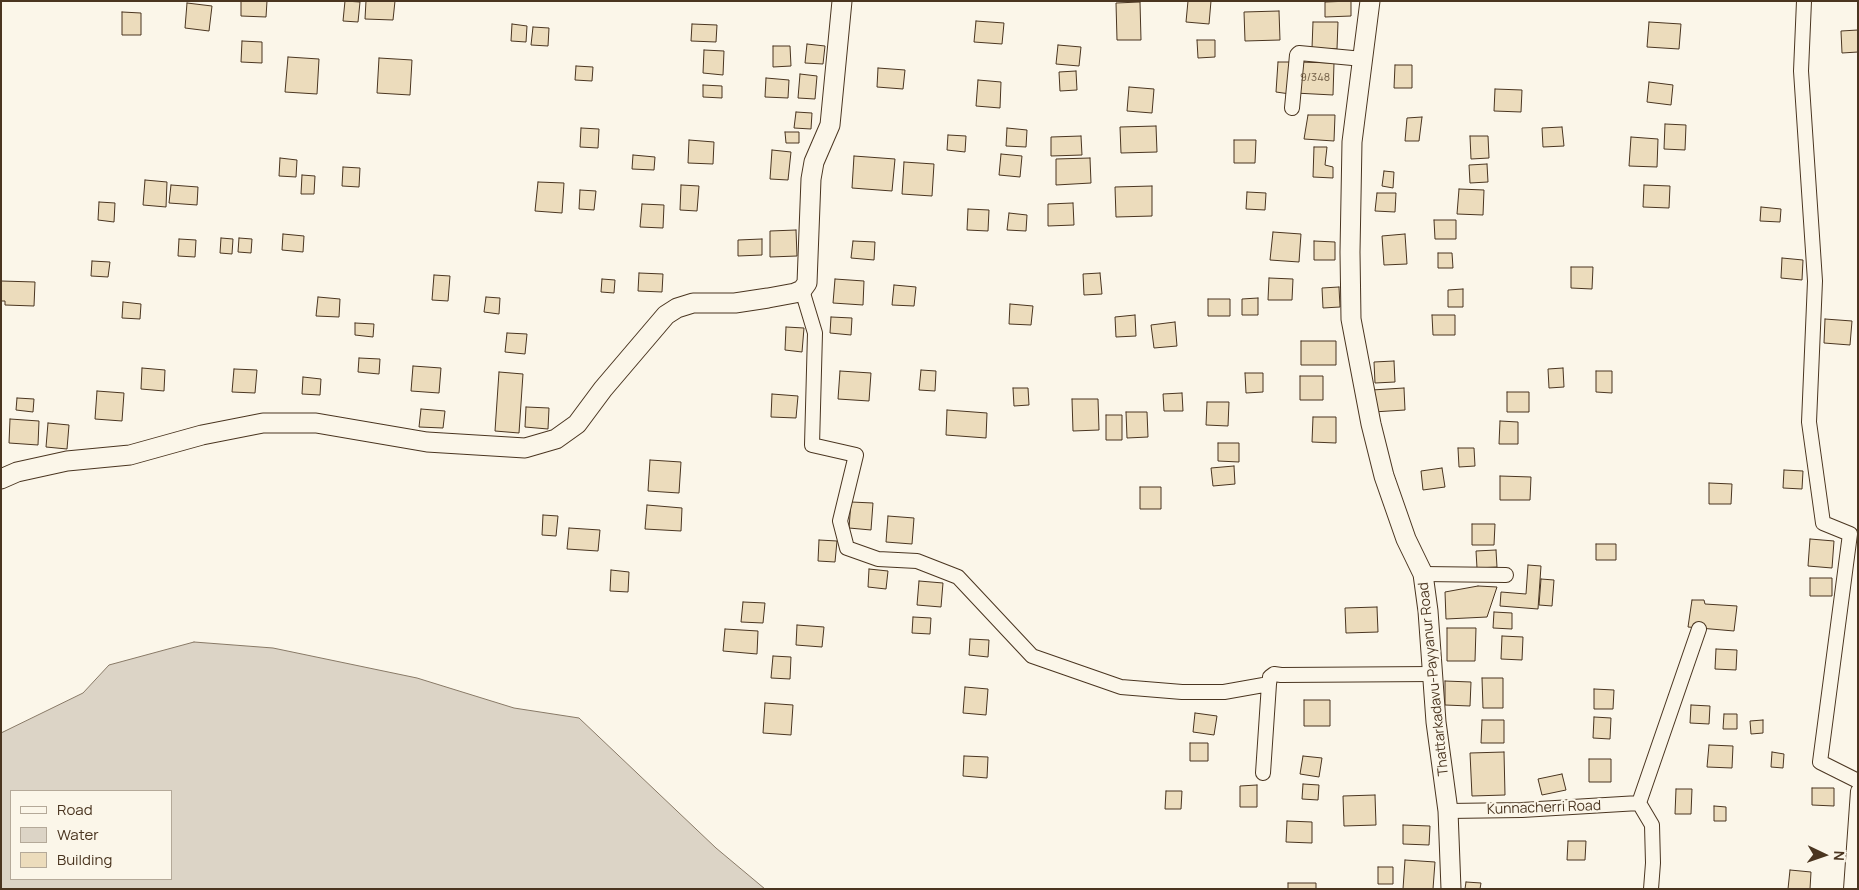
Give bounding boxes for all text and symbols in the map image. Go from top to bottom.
house number: 9/348 [1300,71,1330,85]
street label: Thattarkadavu-Payyanur Road [1415,581,1453,777]
legend [10,790,172,880]
street label: Kunnacherri Road [1487,798,1601,818]
text: Road [57,799,93,820]
text: Water [57,824,99,845]
north arrow [1799,830,1849,880]
text: Building [57,849,112,870]
text: N [1830,850,1849,861]

